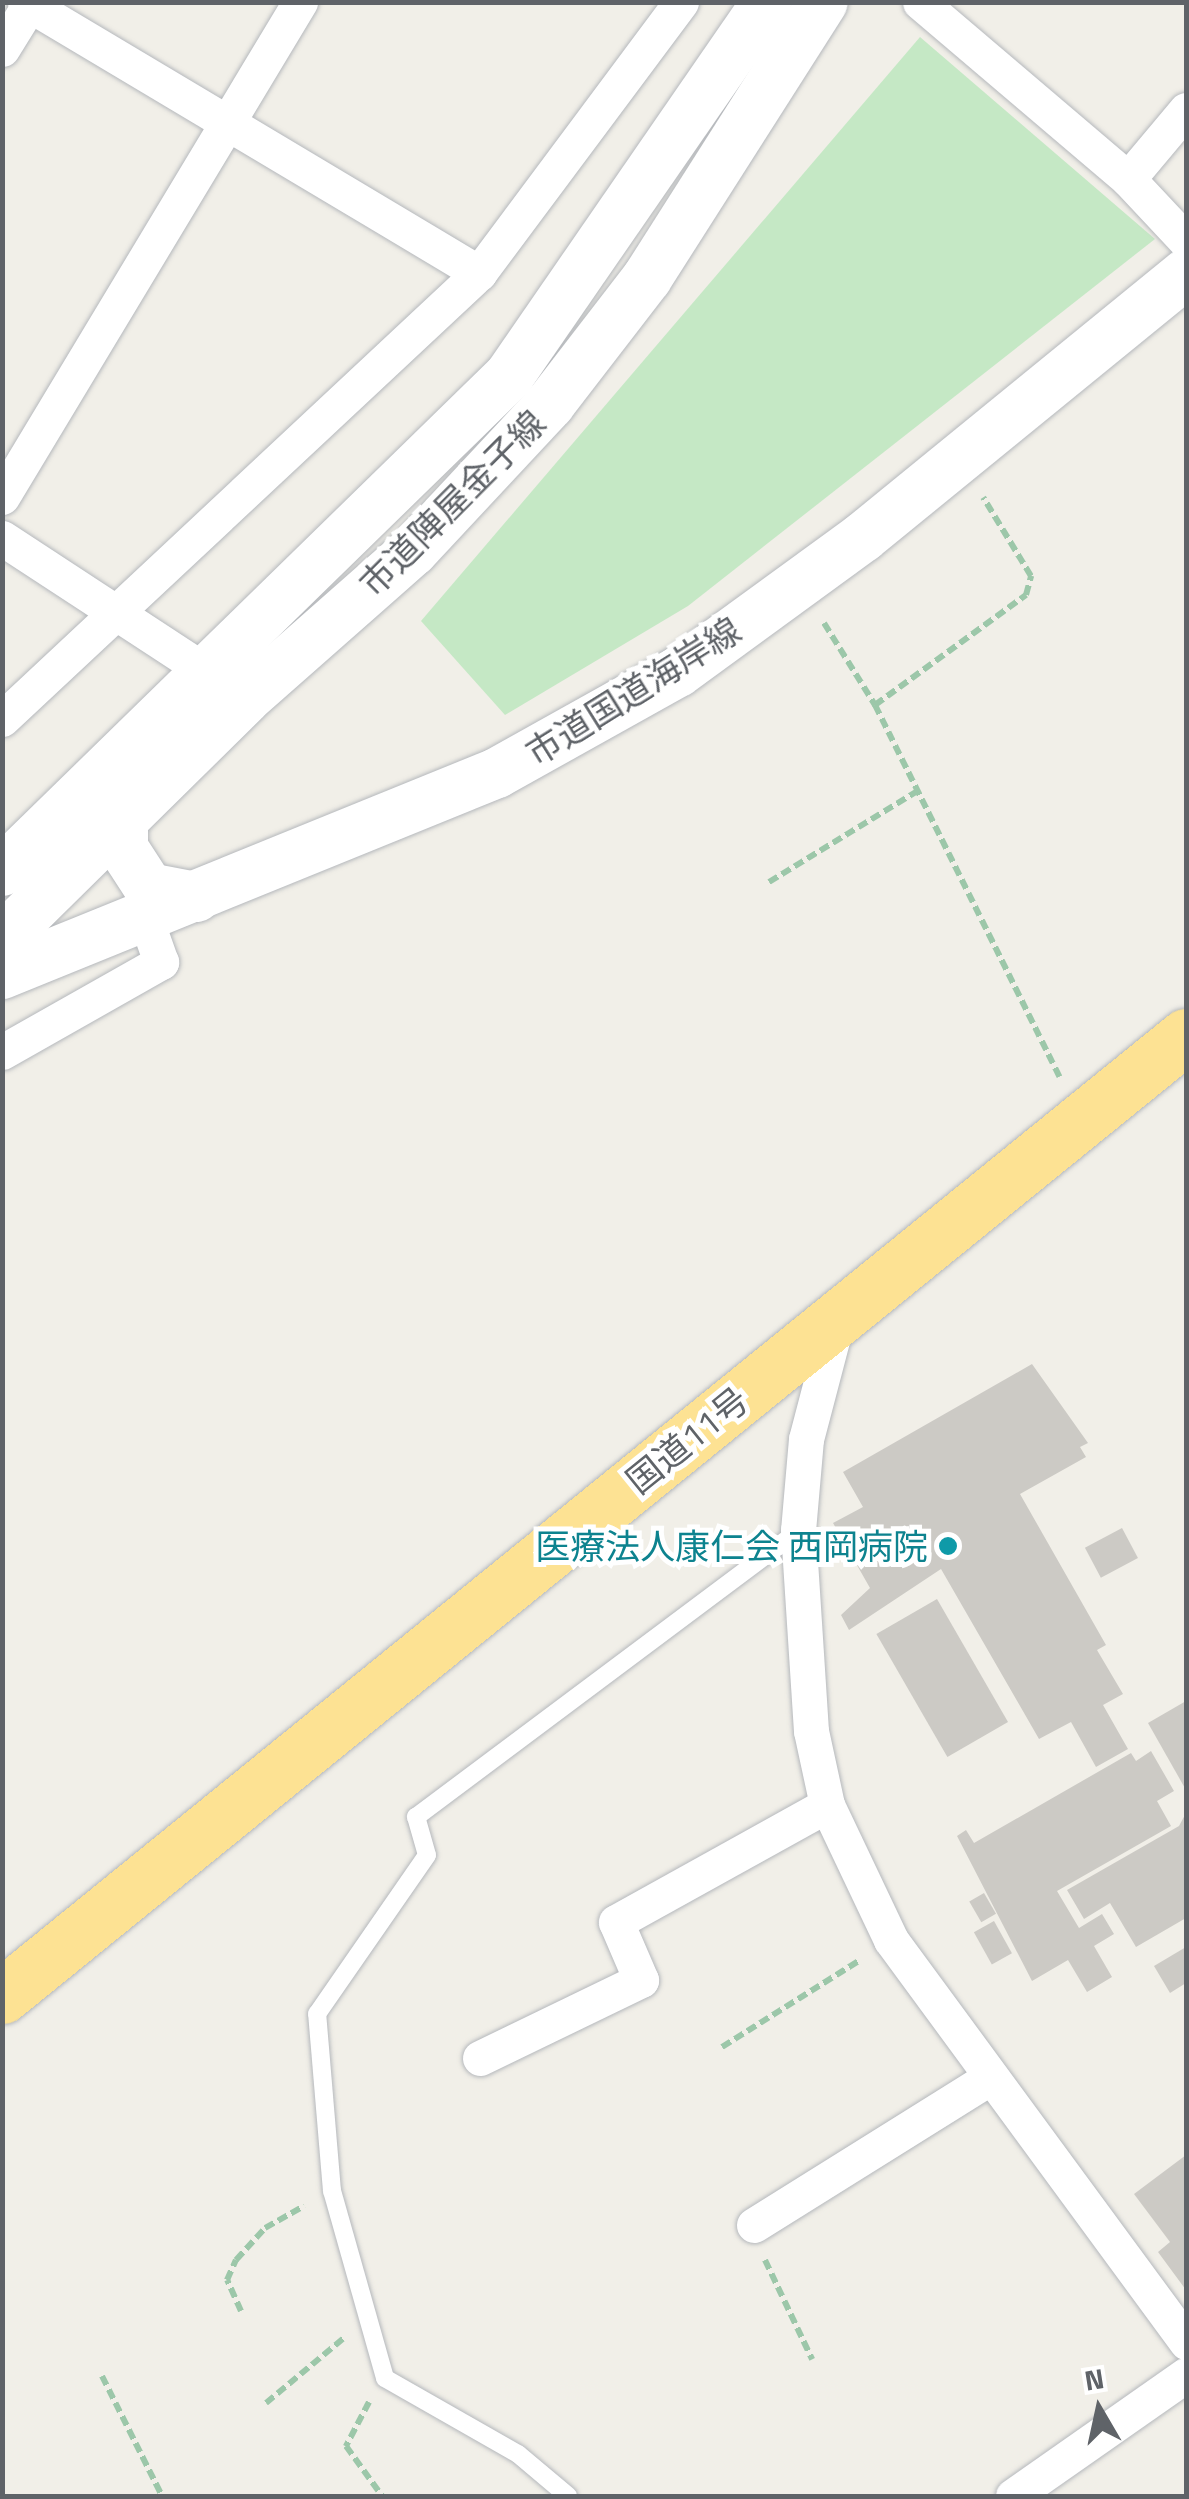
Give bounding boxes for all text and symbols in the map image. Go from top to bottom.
street label: 市道陣屋金子線 [351,402,553,604]
street label: 市道国道海岸線 [518,608,748,774]
street label: 国道11号 [618,1378,756,1502]
place label: 医療法人康仁会 西岡病院 [535,1525,928,1567]
marker: 医療法人康仁会 西岡病院 [937,1535,959,1557]
text: N [1081,2356,1107,2402]
north arrow [1049,2359,1149,2459]

